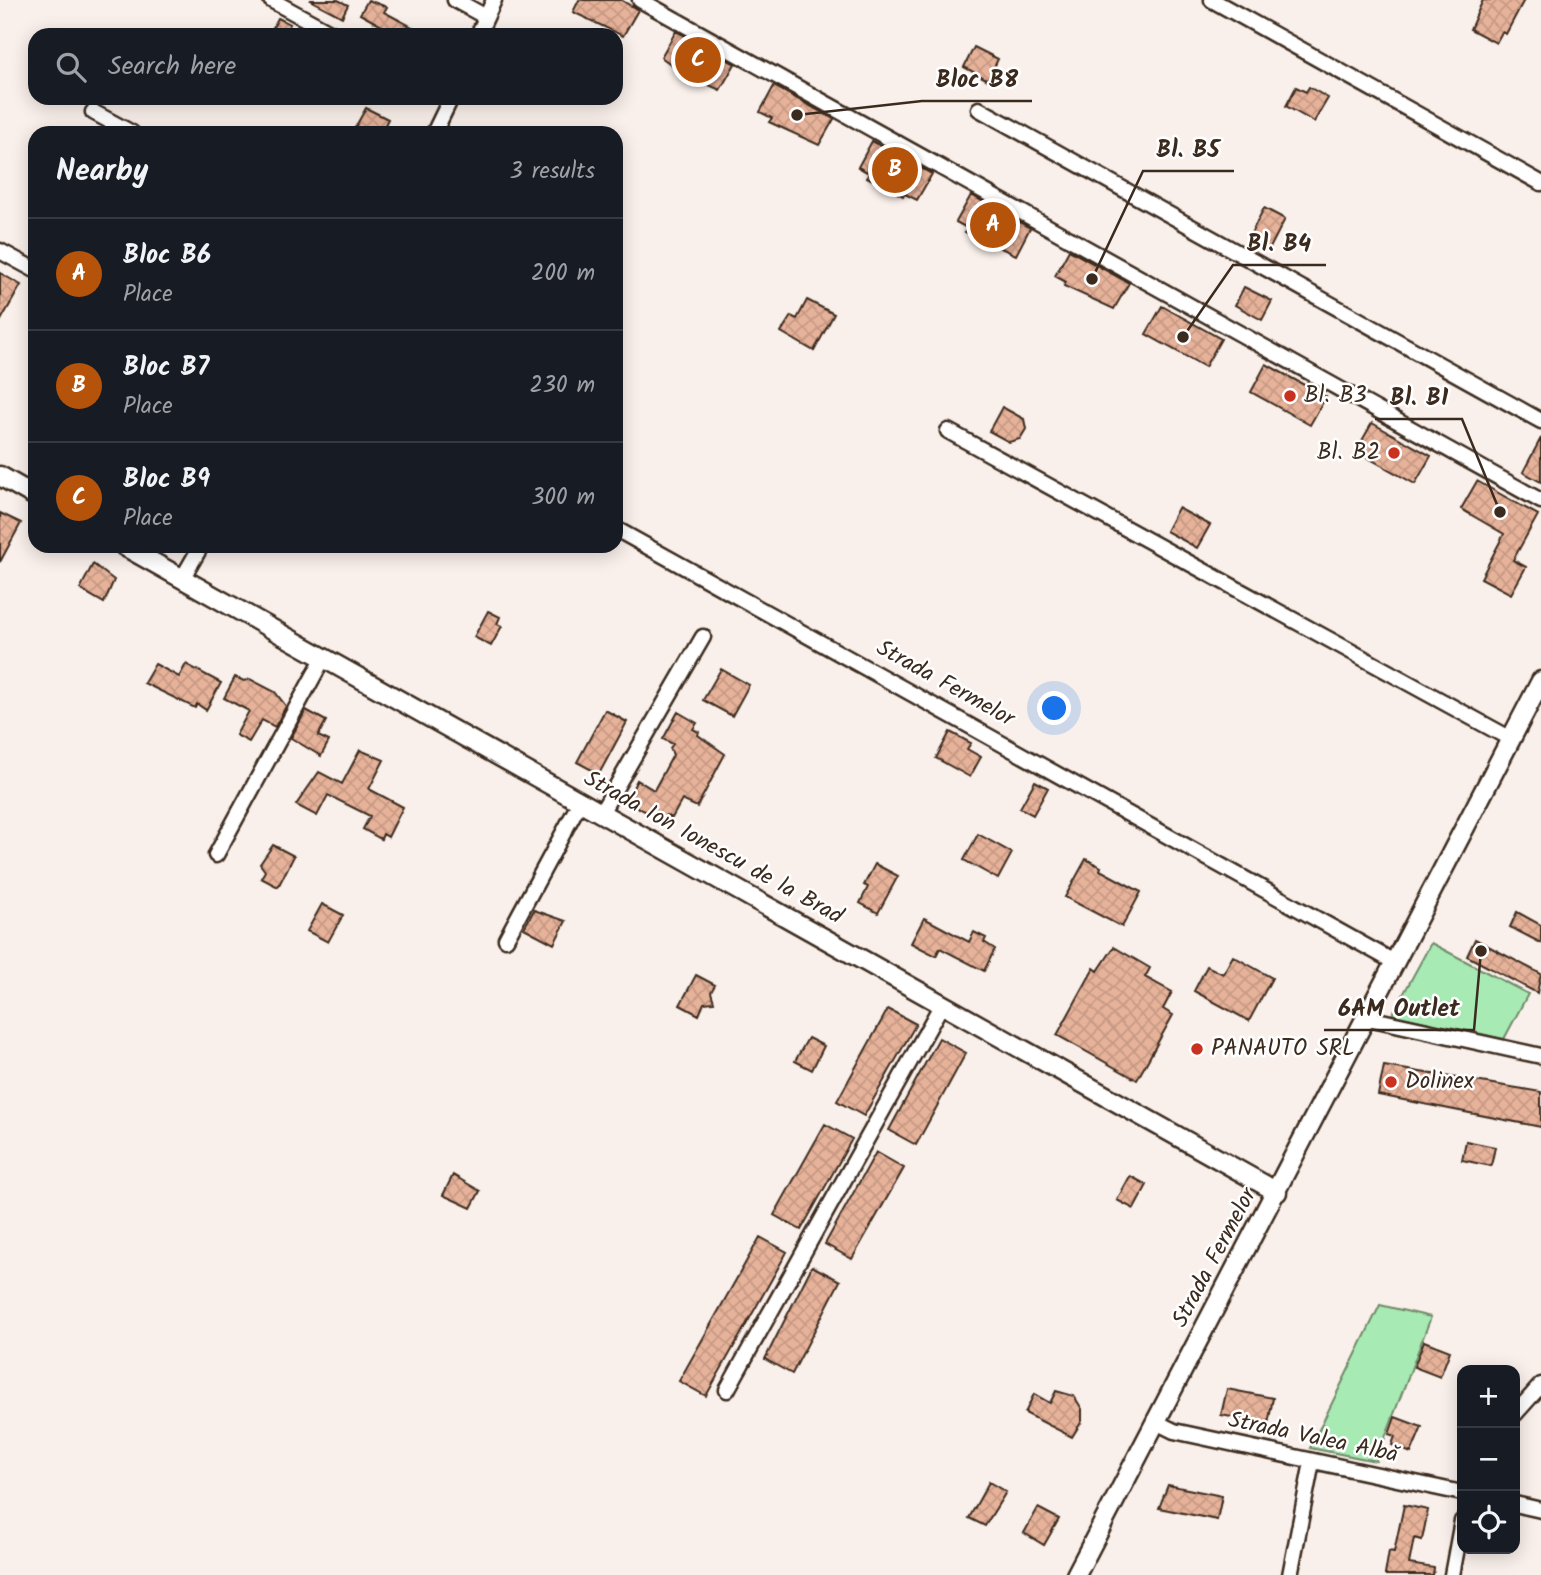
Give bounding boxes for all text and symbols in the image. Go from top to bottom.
search box [28,28,623,105]
pin: C [675,34,721,86]
text: Search here [108,46,236,88]
icon: search [52,48,90,86]
callout: Bloc B8 [922,56,1032,101]
text: Bloc B8 [936,61,1019,100]
callout: Bl. B5 [1143,126,1234,171]
text: Bl. B5 [1156,131,1222,170]
pin: B [872,144,918,196]
text: Nearby [56,148,148,196]
text: 3 results [509,154,595,190]
pin: A [970,199,1016,251]
callout: Bl. B4 [1233,220,1326,265]
text: Bl. B4 [1247,225,1311,264]
text: Bloc B6 [123,235,211,277]
text: A [72,256,86,292]
text: 200 m [531,256,595,292]
text: Place [123,277,173,313]
text: Bloc B7 [123,347,209,389]
text: B [72,368,86,404]
text: 230 m [529,368,595,404]
callout: Bl. B1 [1375,374,1462,419]
place label: Bl. B3 [1304,378,1367,414]
text: Bl. B1 [1390,379,1449,418]
marker: Bl. B3 [1282,388,1298,404]
text: Place [123,389,173,425]
place label: Bl. B2 [1317,435,1380,471]
marker: Bl. B2 [1386,445,1402,461]
text: Bloc B9 [123,459,210,501]
text: C [72,480,86,516]
text: 300 m [531,480,595,516]
text: Place [123,501,173,537]
street label: Strada Fermelor [869,631,1022,738]
your location [1037,691,1071,725]
street label: Strada Ion Ionescu de la Brad [577,762,850,935]
callout: 6AM Outlet [1324,985,1474,1030]
text: 6AM Outlet [1338,990,1461,1029]
place label: PANAUTO SRL [1211,1031,1355,1067]
marker: PANAUTO SRL [1189,1041,1205,1057]
place label: Dolinex [1405,1064,1475,1100]
marker: Dolinex [1383,1074,1399,1090]
street label: Strada Fermelor [1163,1181,1268,1334]
map controls [1457,1365,1520,1554]
button: + [1457,1365,1520,1428]
street label: Strada Valea Albă [1225,1402,1403,1474]
button: − [1457,1428,1520,1491]
button: locate [1457,1491,1520,1554]

